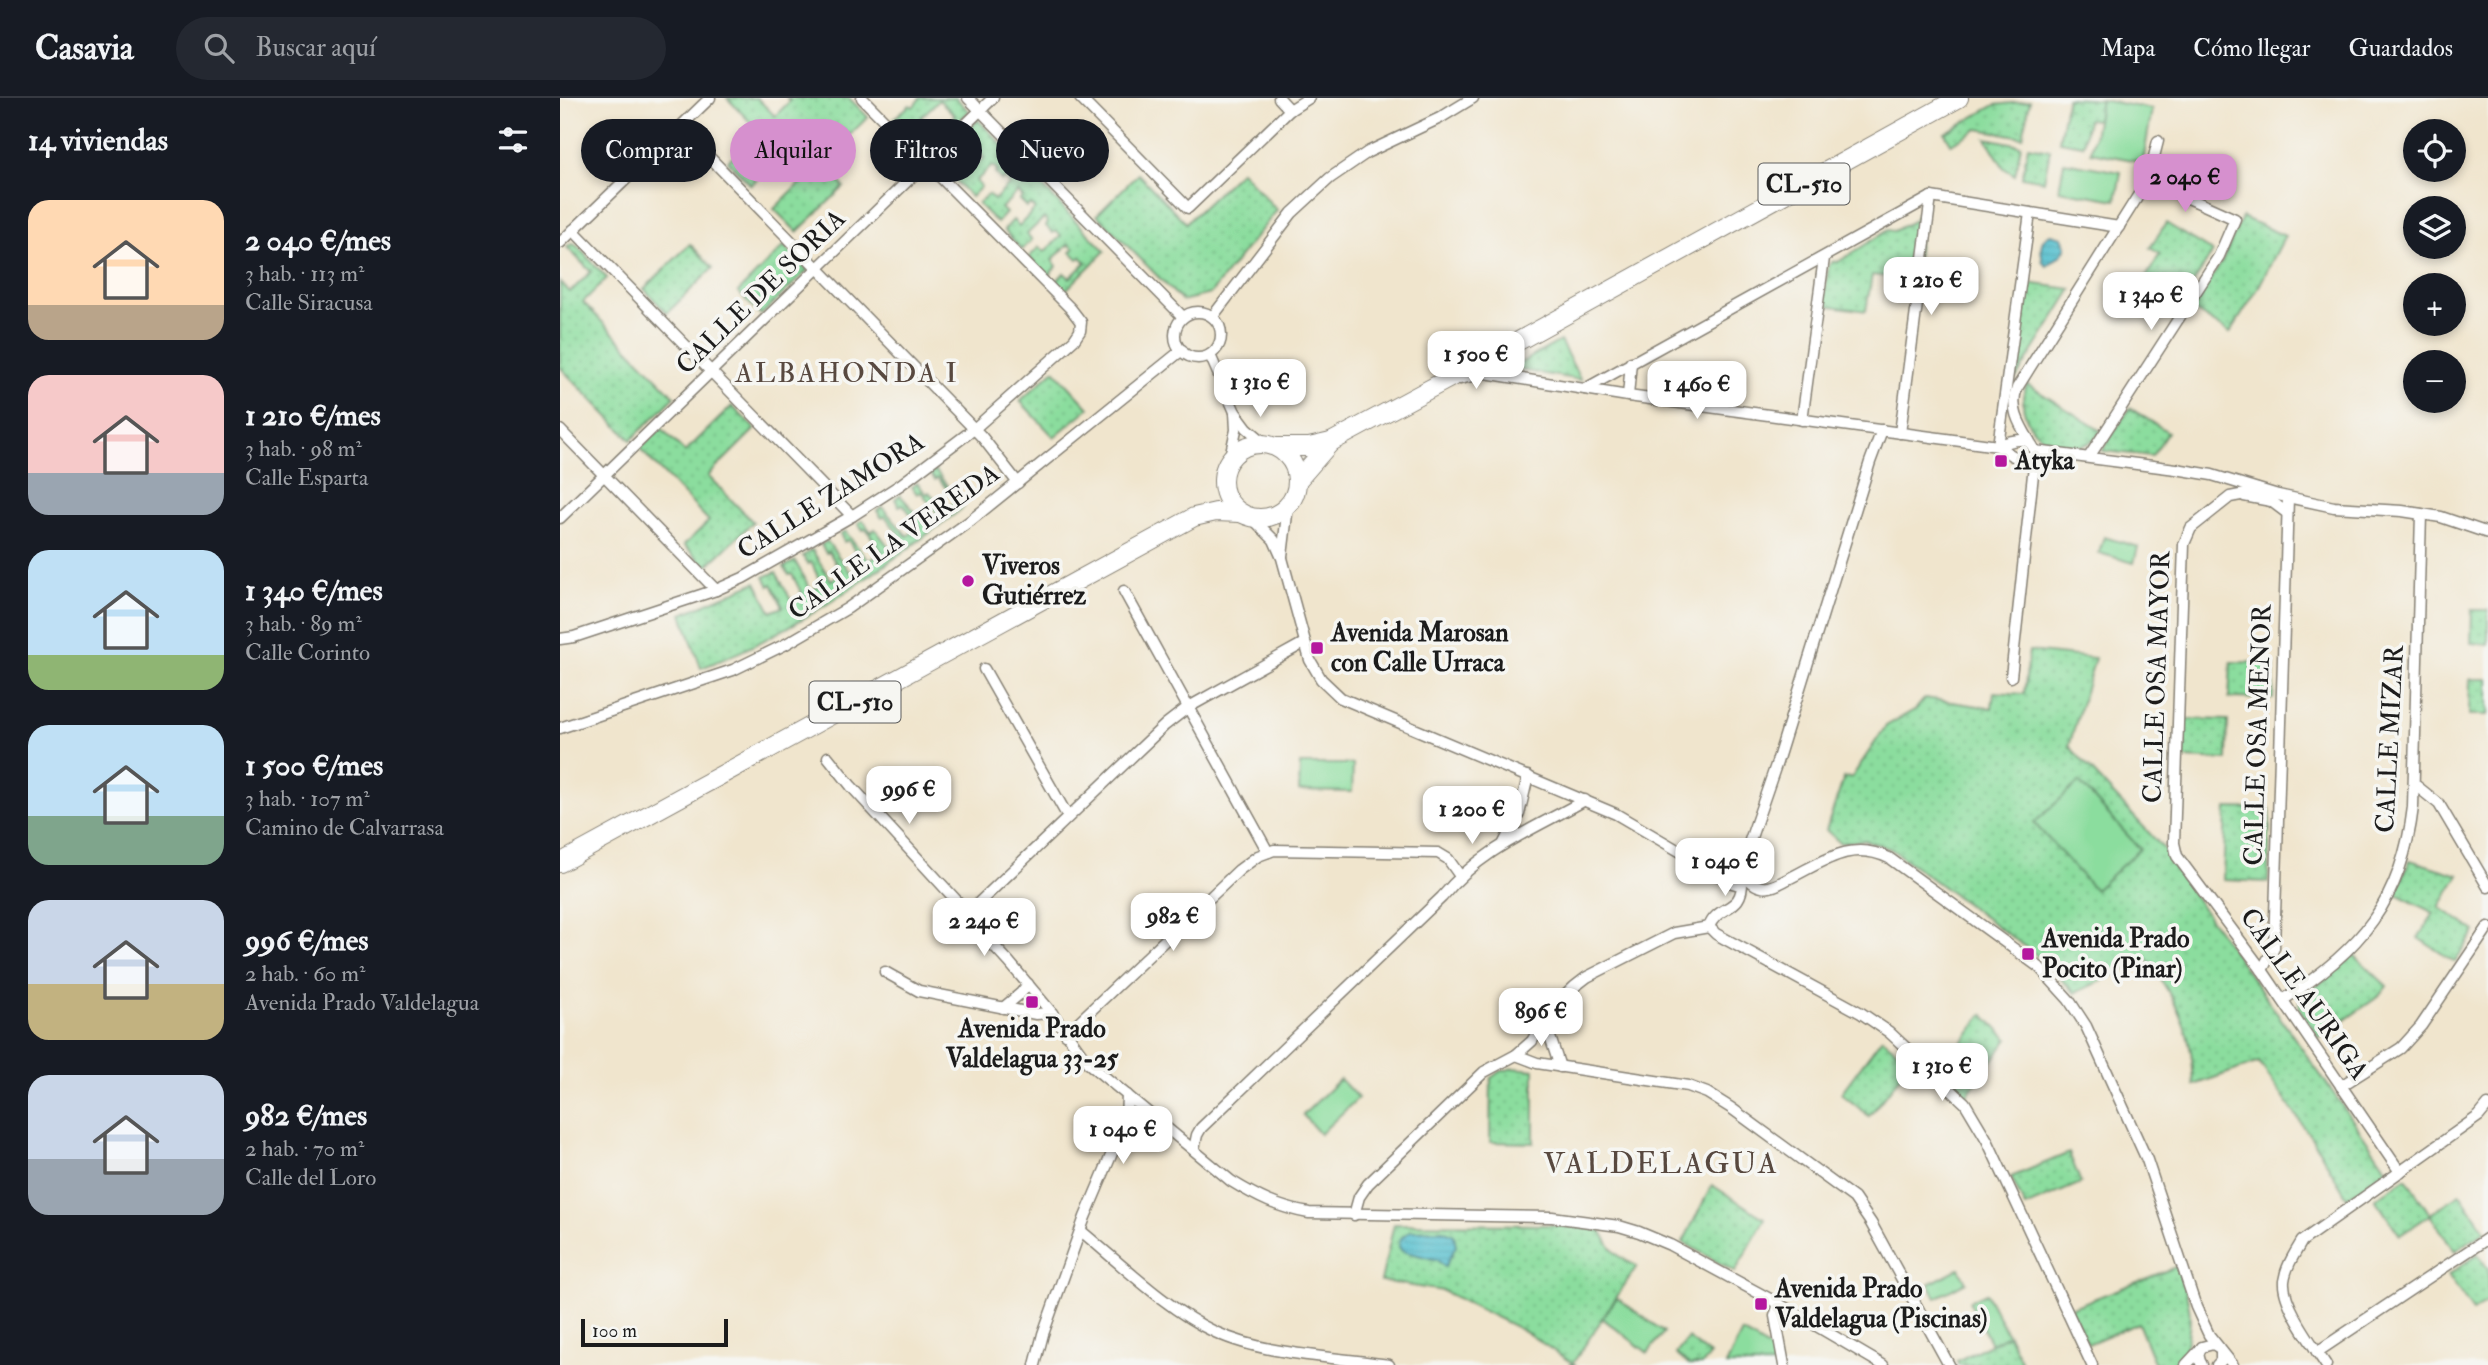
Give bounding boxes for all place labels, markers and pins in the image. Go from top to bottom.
pin: 2 040 € [2120,155,2250,214]
pin: 1 210 € [1866,258,1996,317]
pin: 1 340 € [2086,272,2216,332]
pin: 1 500 € [1411,331,1541,391]
pin: 1 310 € [1195,360,1325,419]
pin: 1 460 € [1632,362,1762,421]
place label: Atyka [2014,445,2076,478]
marker: Atyka [1993,453,2009,469]
place label: Viveros Gutiérrez [981,550,1086,612]
marker: Viveros Gutiérrez [960,573,976,589]
place label: Avenida Marosan con Calle Urraca [1330,617,1509,679]
marker: Avenida Marosan con Calle Urraca [1309,640,1325,656]
pin: 996 € [860,766,958,826]
pin: 1 200 € [1407,786,1537,846]
pin: 1 040 € [1660,838,1790,898]
pin: 982 € [1124,894,1222,953]
pin: 2 240 € [919,898,1049,958]
place label: Avenida Prado Pocito (Pinar) [2041,923,2190,985]
marker: Avenida Prado Pocito (Pinar) [2020,946,2036,962]
pin: 896 € [1492,988,1590,1048]
marker: Avenida Prado Valdelagua 33-25 [1024,994,1040,1010]
place label: Avenida Prado Valdelagua 33-25 [945,1013,1119,1076]
pin: 1 310 € [1877,1044,2007,1103]
pin: 1 040 € [1058,1107,1188,1166]
place label: Avenida Prado Valdelagua (Piscinas) [1774,1273,1988,1336]
marker: Avenida Prado Valdelagua (Piscinas) [1753,1296,1769,1312]

